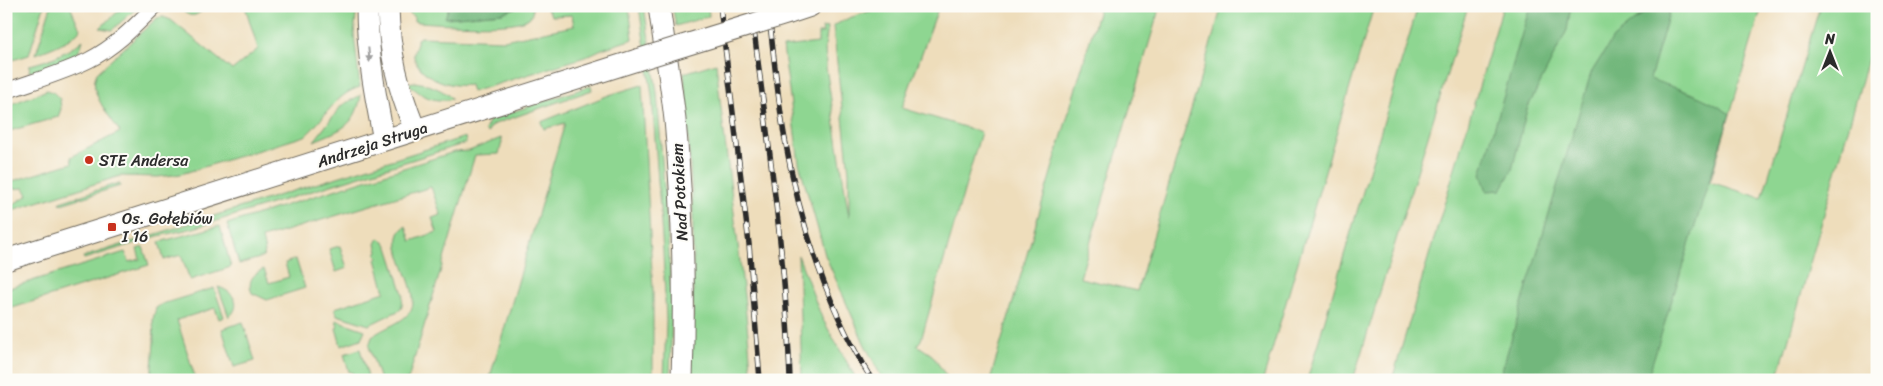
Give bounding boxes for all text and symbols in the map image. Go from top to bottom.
text: N [1824,27,1835,52]
north arrow [1806,28,1856,78]
one-way arrow [365,47,373,63]
street label: Andrzeja Struga [312,113,431,176]
street label: Nad Potokiem [662,142,697,241]
place label: STE Andersa [99,146,189,175]
marker: STE Andersa [83,154,95,166]
place label: Os. Gołębiów I 16 [121,204,213,251]
marker: Os. Gołębiów I 16 [106,221,118,233]

